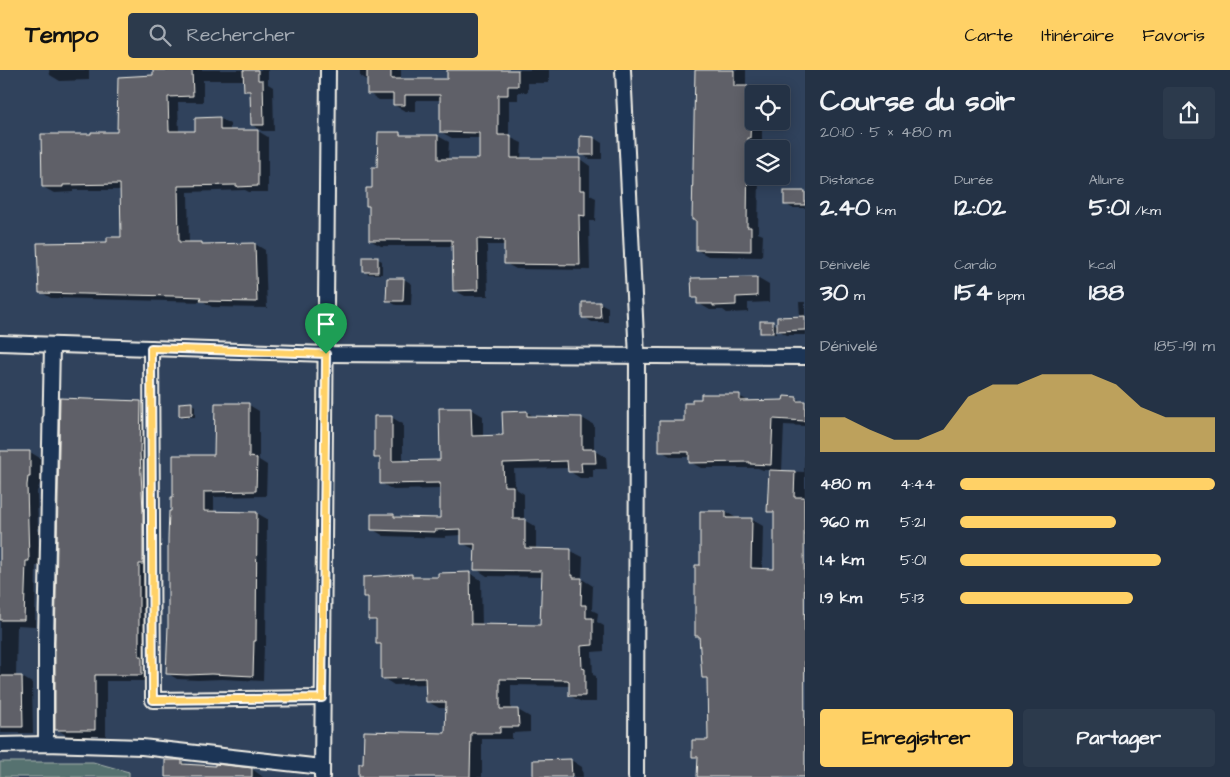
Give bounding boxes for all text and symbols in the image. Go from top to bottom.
search box [128,13,478,58]
text: Tempo [25,18,98,52]
icon: search [146,21,174,49]
text: Rechercher [186,22,295,49]
text: Carte [964,23,1013,48]
text: Itinéraire [1041,23,1114,48]
text: Favoris [1142,23,1205,48]
text: Course du soir [820,82,1015,121]
map controls [745,85,790,185]
button: locate [745,85,790,130]
button: share [1163,87,1215,139]
text: 20:10 · 5 × 480 m [820,121,951,143]
button: layers [745,140,790,185]
text: Distance [820,170,874,190]
text: Durée [954,170,993,190]
text: Allure [1089,170,1124,190]
text: 2.40 [820,190,871,225]
text: 12:02 [954,190,1006,225]
text: 5:01 [1089,190,1130,225]
text: km [871,201,896,221]
text: /km [1130,201,1161,221]
text: Dénivelé [820,255,870,275]
text: Cardio [954,255,996,275]
text: kcal [1089,255,1115,275]
text: 30 [820,275,849,310]
text: 154 [954,275,992,310]
text: 188 [1089,275,1124,310]
text: m [849,286,865,306]
text: bpm [992,286,1024,306]
pin [305,303,347,354]
icon: arrive [312,310,340,338]
text: Dénivelé [820,335,878,357]
text: 185–191 m [1154,335,1215,357]
text: 480 m [820,473,870,495]
text: 4:44 [900,473,935,495]
text: 960 m [820,511,868,533]
text: 5:21 [900,511,925,533]
text: 1.4 km [820,549,864,571]
text: 5:01 [900,549,926,571]
text: 1.9 km [820,587,862,609]
text: 5:13 [900,587,924,609]
button: Enregistrer [820,709,1013,767]
button: Partager [1023,709,1215,767]

